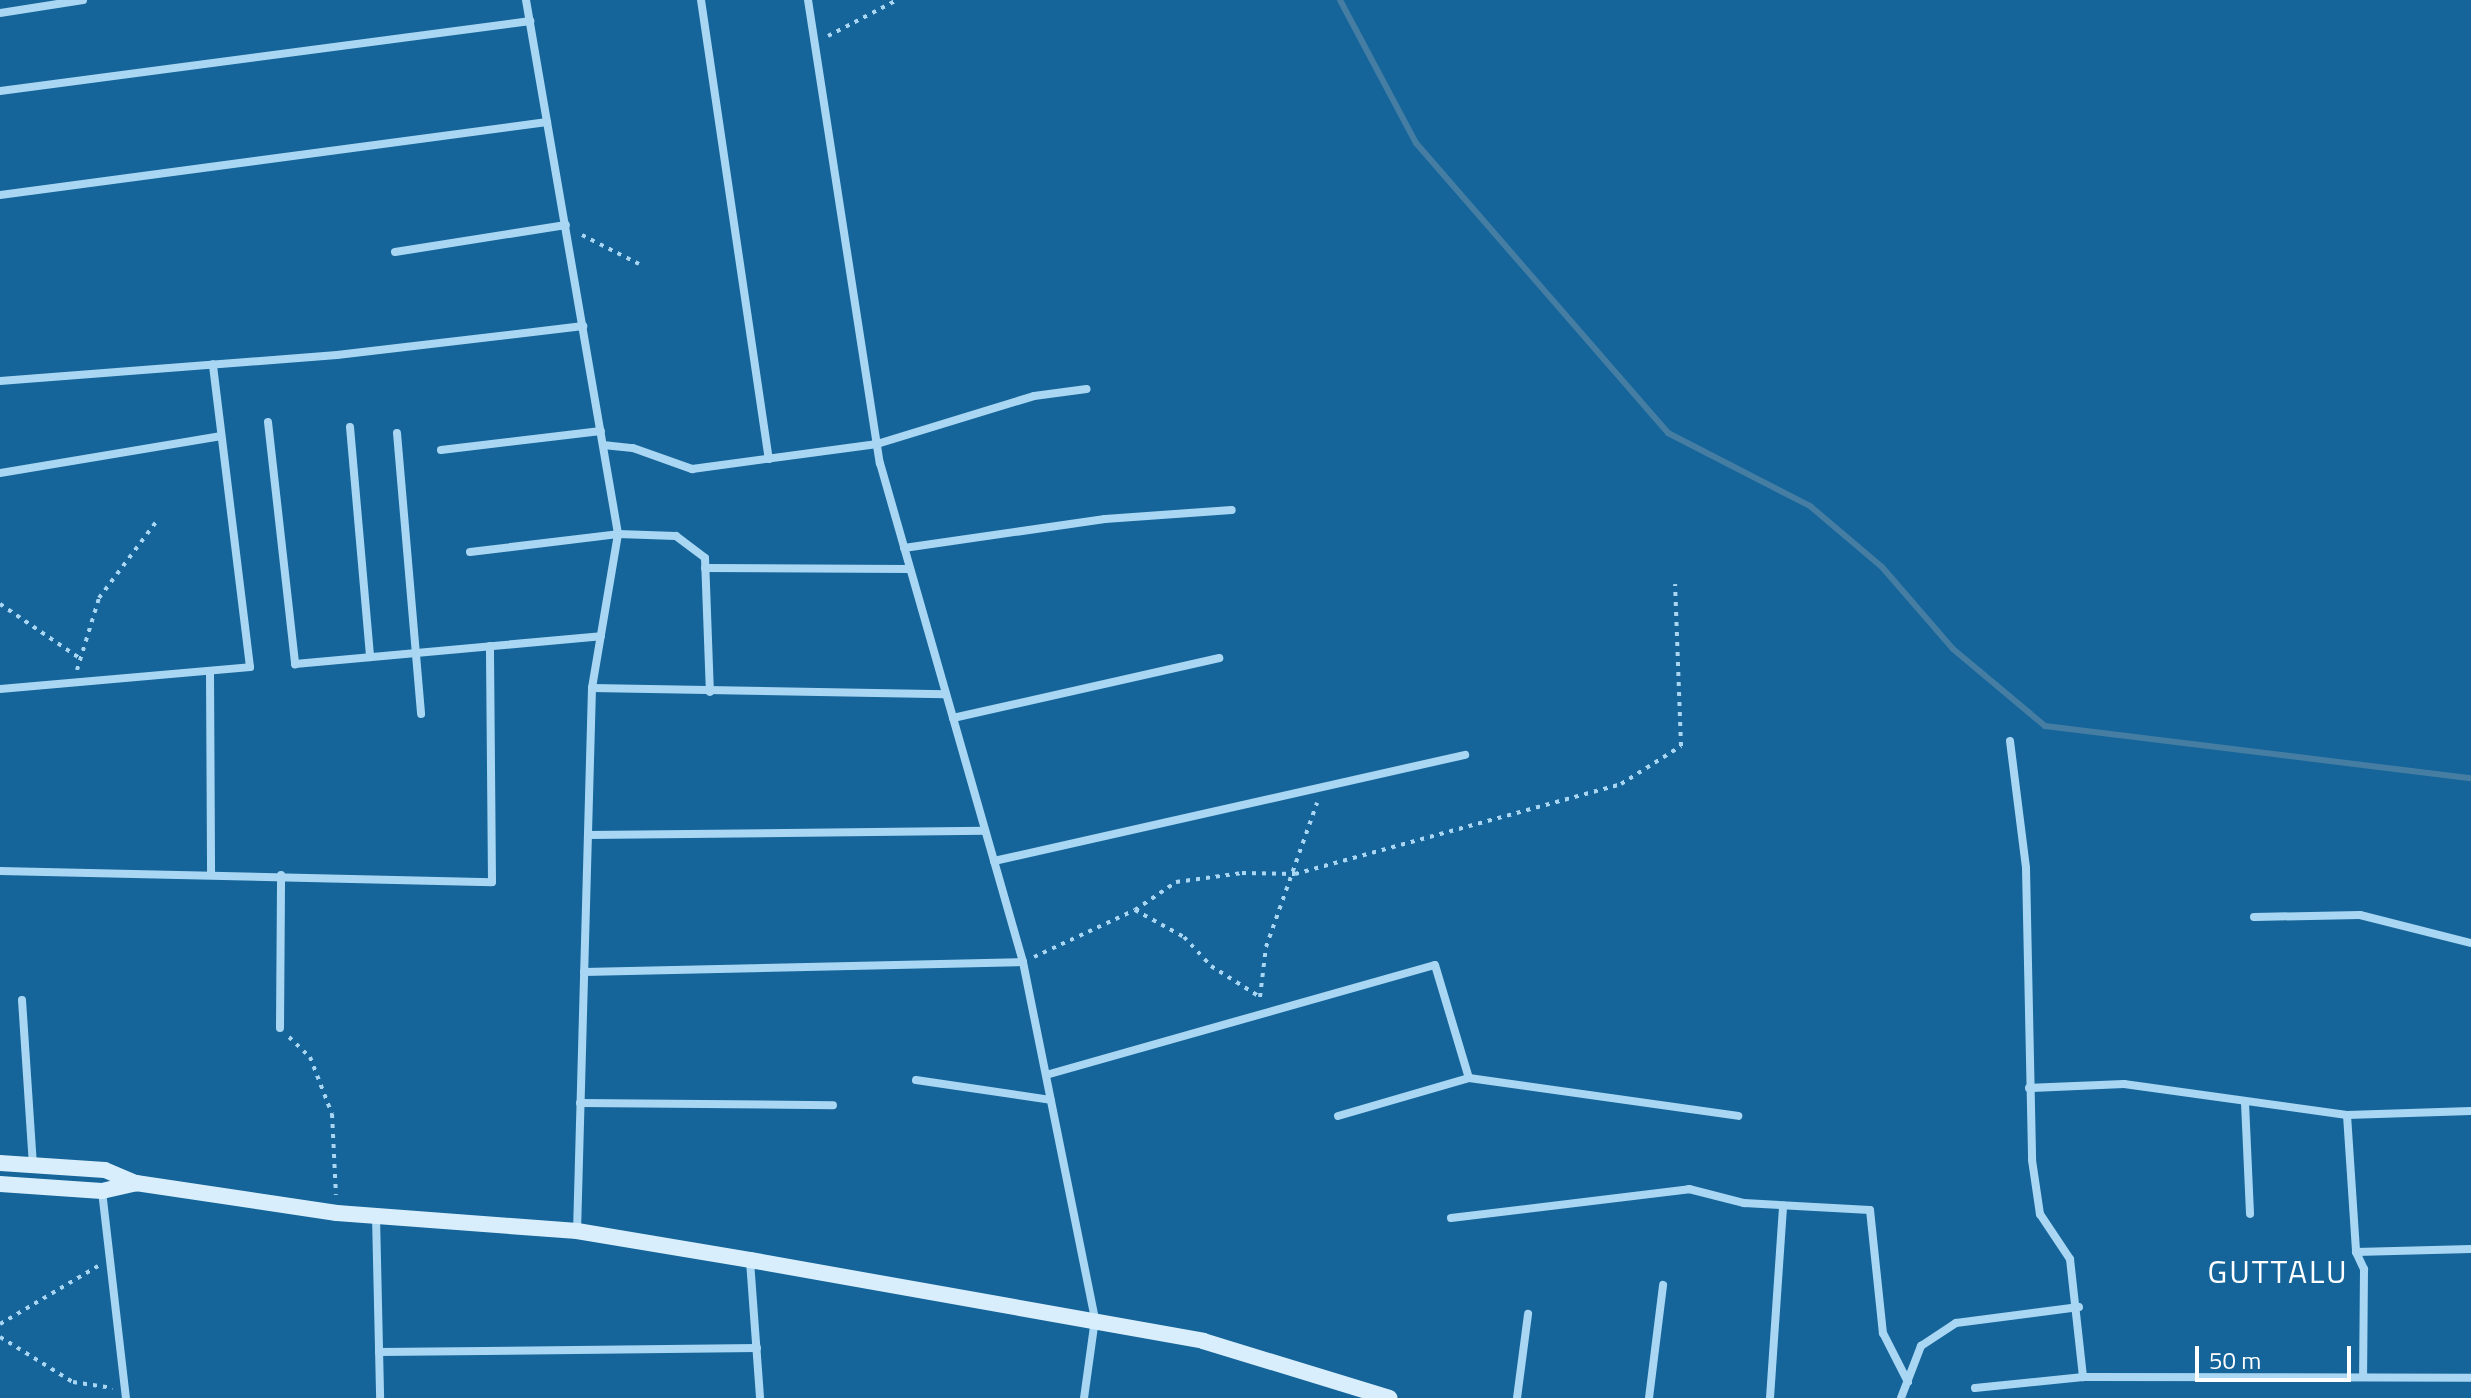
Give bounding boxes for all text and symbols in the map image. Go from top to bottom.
district label: GUTTALU [2207,1252,2349,1290]
scale bar [2199,1330,2355,1380]
text: 50 m [2209,1342,2261,1378]

